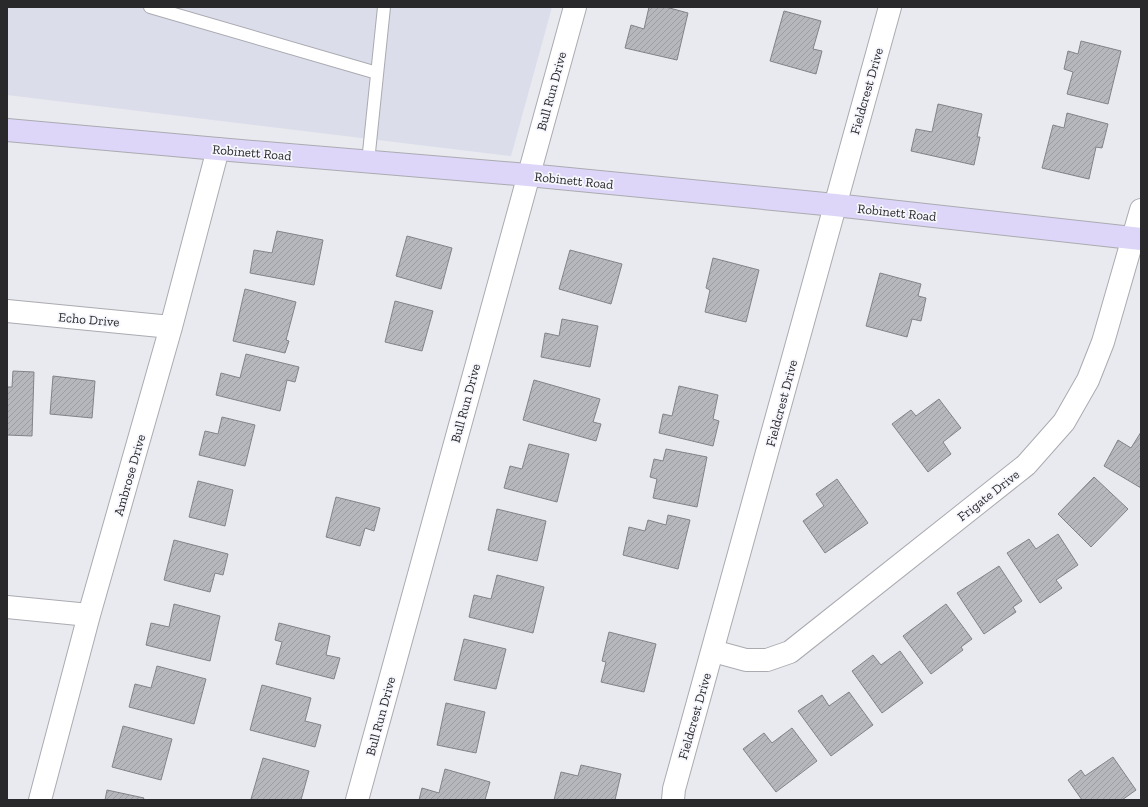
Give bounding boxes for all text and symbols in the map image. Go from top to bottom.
street label: Fieldcrest Drive [847,46,886,136]
street label: Bull Run Drive [534,50,569,132]
street label: Robinett Road [212,142,292,163]
street label: Robinett Road [534,169,614,192]
street label: Robinett Road [857,201,937,224]
street label: Echo Drive [58,309,120,330]
street label: Fieldcrest Drive [763,358,800,448]
street label: Bull Run Drive [448,362,483,444]
street label: Ambrose Drive [111,433,148,518]
street label: Frigate Drive [954,467,1022,524]
street label: Fieldcrest Drive [675,671,714,761]
street label: Bull Run Drive [363,675,398,757]

